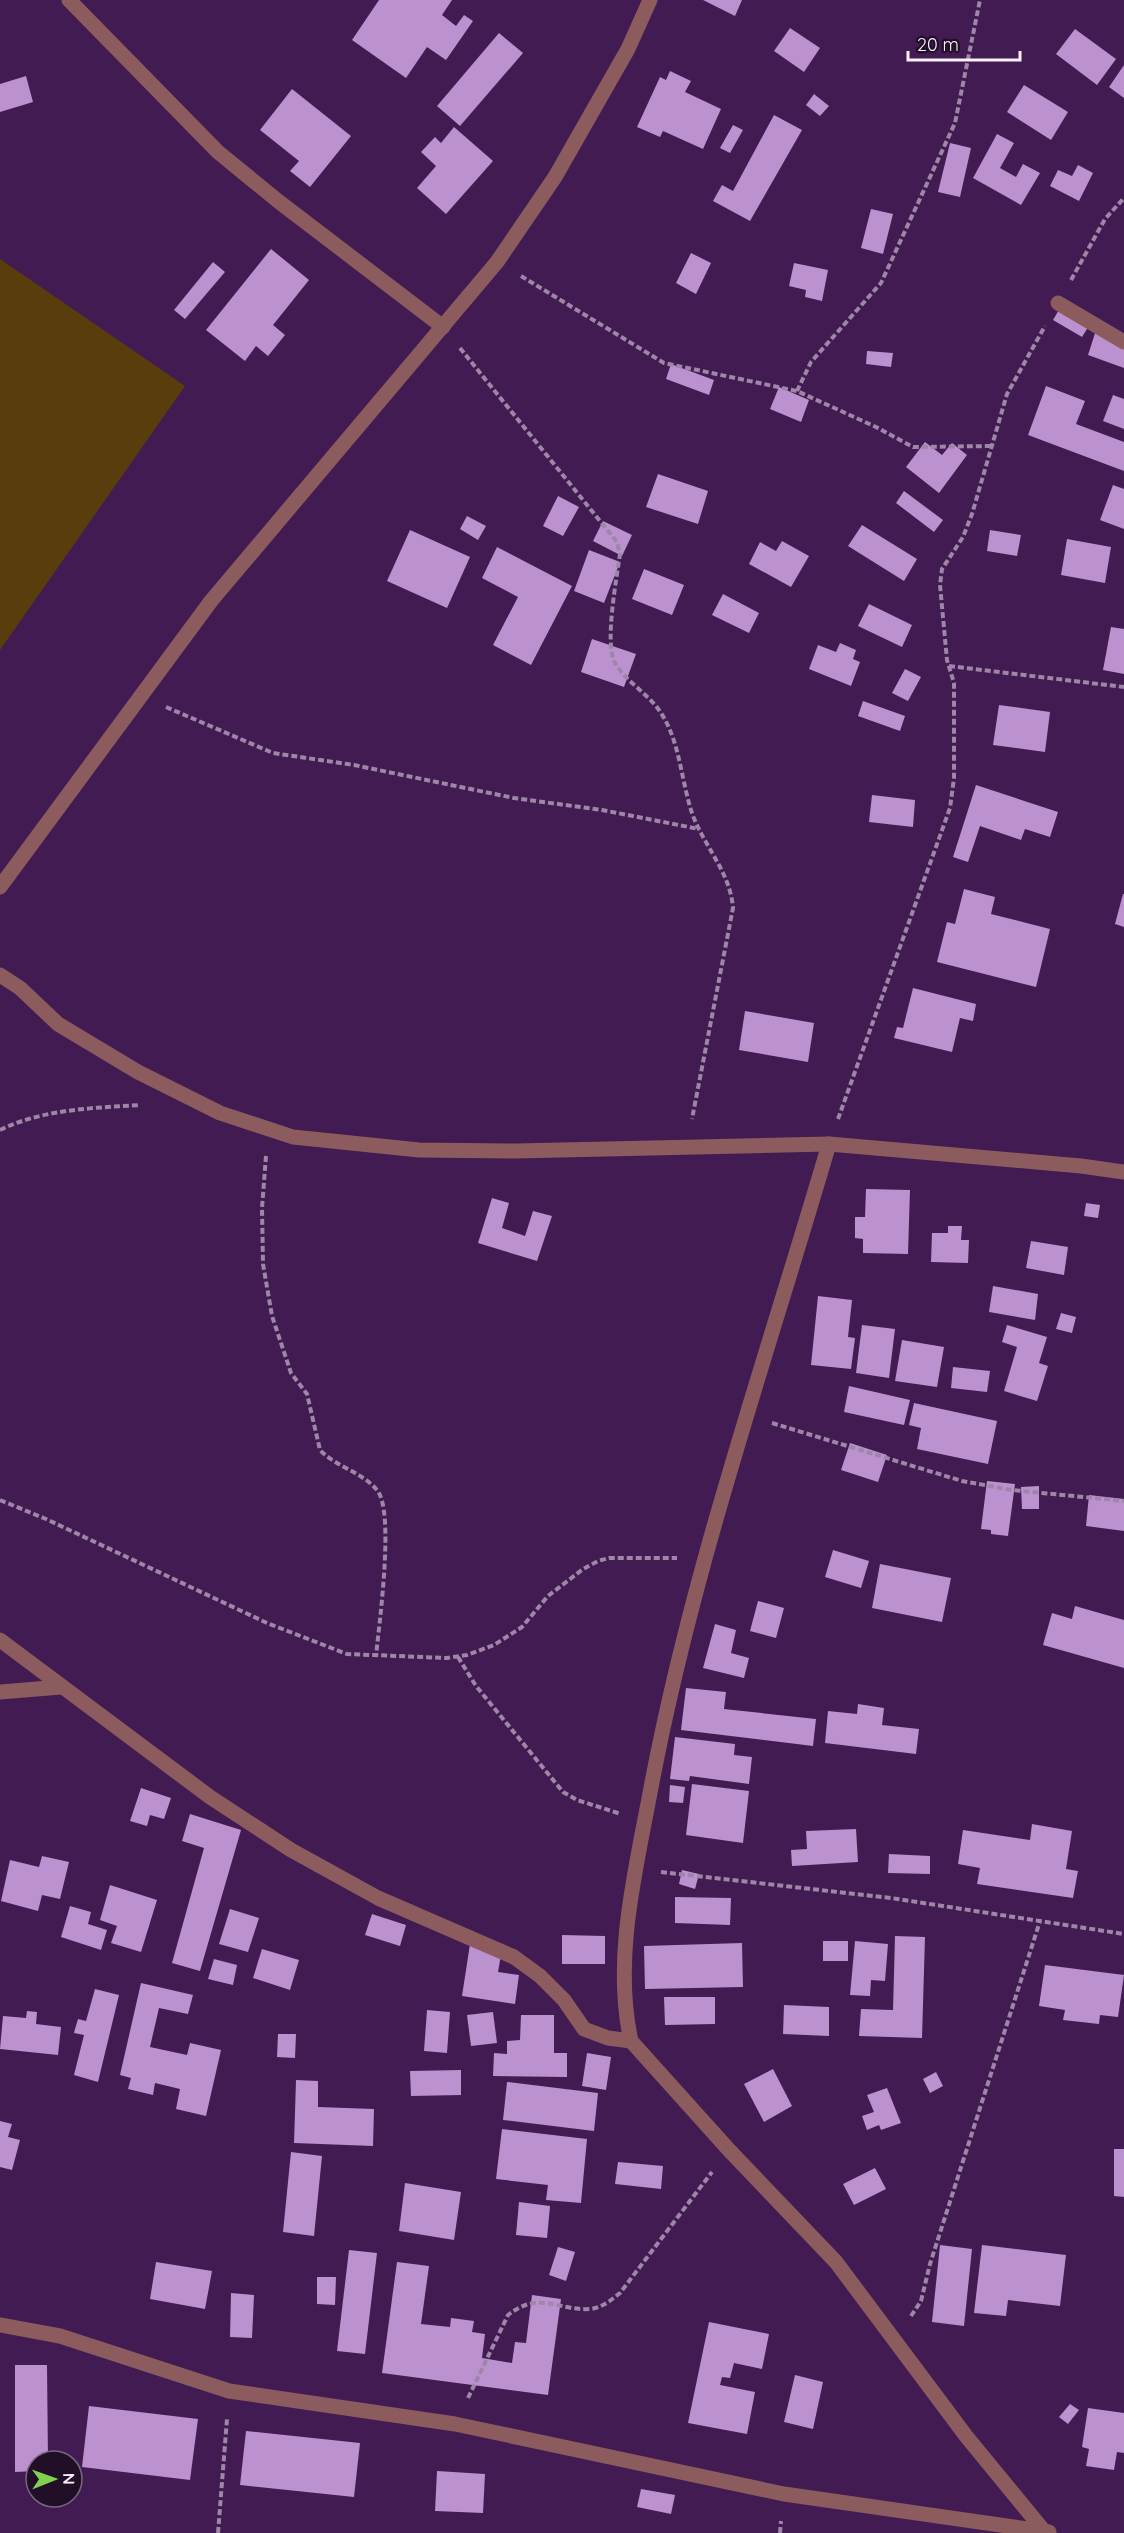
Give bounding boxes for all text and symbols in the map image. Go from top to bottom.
scale bar [908,24,1020,62]
text: 20 m [917,33,959,56]
north arrow [24,2449,84,2509]
text: N [59,2473,79,2485]

